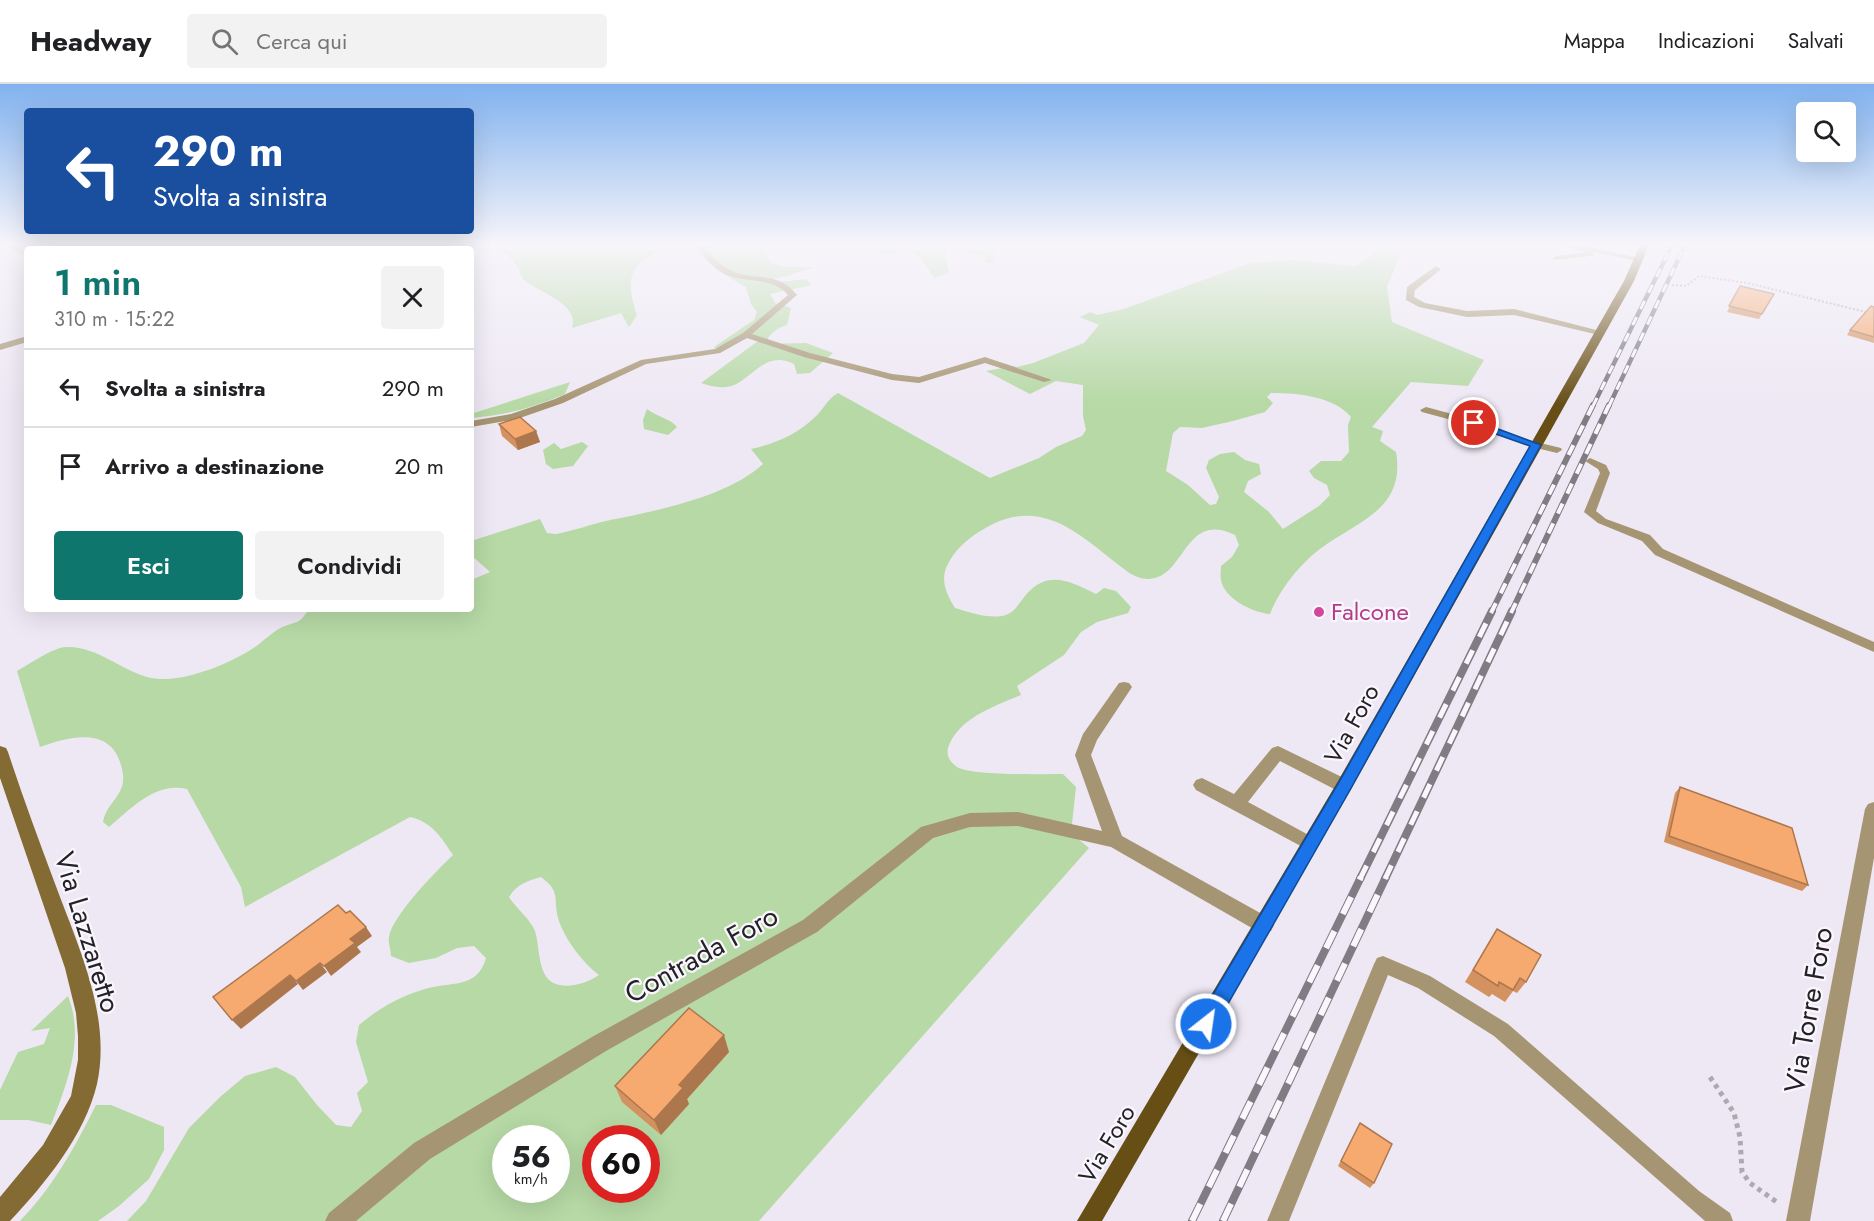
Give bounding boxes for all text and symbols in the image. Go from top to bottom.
search box [187,14,607,68]
text: Headway [30,21,151,62]
icon: search [208,25,241,58]
text: Cerca qui [256,25,347,57]
text: Mappa [1564,26,1625,56]
text: Indicazioni [1658,26,1755,56]
text: Salvati [1788,26,1844,56]
map controls [1796,102,1856,162]
button: search [1796,102,1856,162]
text: 290 m [153,121,284,182]
icon: left [54,132,132,210]
text: Svolta a sinistra [153,177,328,216]
text: 1 min [54,256,141,308]
button: close [381,266,444,329]
text: 310 m · 15:22 [54,305,175,334]
icon: left [54,372,87,405]
text: Svolta a sinistra [105,372,266,404]
text: 290 m [382,372,444,404]
pin [1448,397,1499,448]
icon: arrive [1457,406,1490,439]
icon: arrive [54,450,87,483]
text: Arrivo a destinazione [105,450,324,482]
text: 20 m [395,450,444,482]
button: Esci [54,531,243,600]
button: Condividi [255,531,444,600]
place label: Falcone [1331,594,1409,629]
marker: Falcone [1312,605,1326,619]
street label: Via Foro [1315,678,1388,770]
street label: Via Lazzaretto [44,847,131,1018]
street label: Contrada Foro [617,895,785,1014]
street label: Via Torre Foro [1774,924,1843,1096]
position arrow [1174,992,1238,1056]
street label: Via Foro [1069,1098,1144,1190]
speed limit sign: 60 [582,1125,660,1203]
text: 56 [511,1135,551,1178]
text: km/h [514,1168,548,1190]

